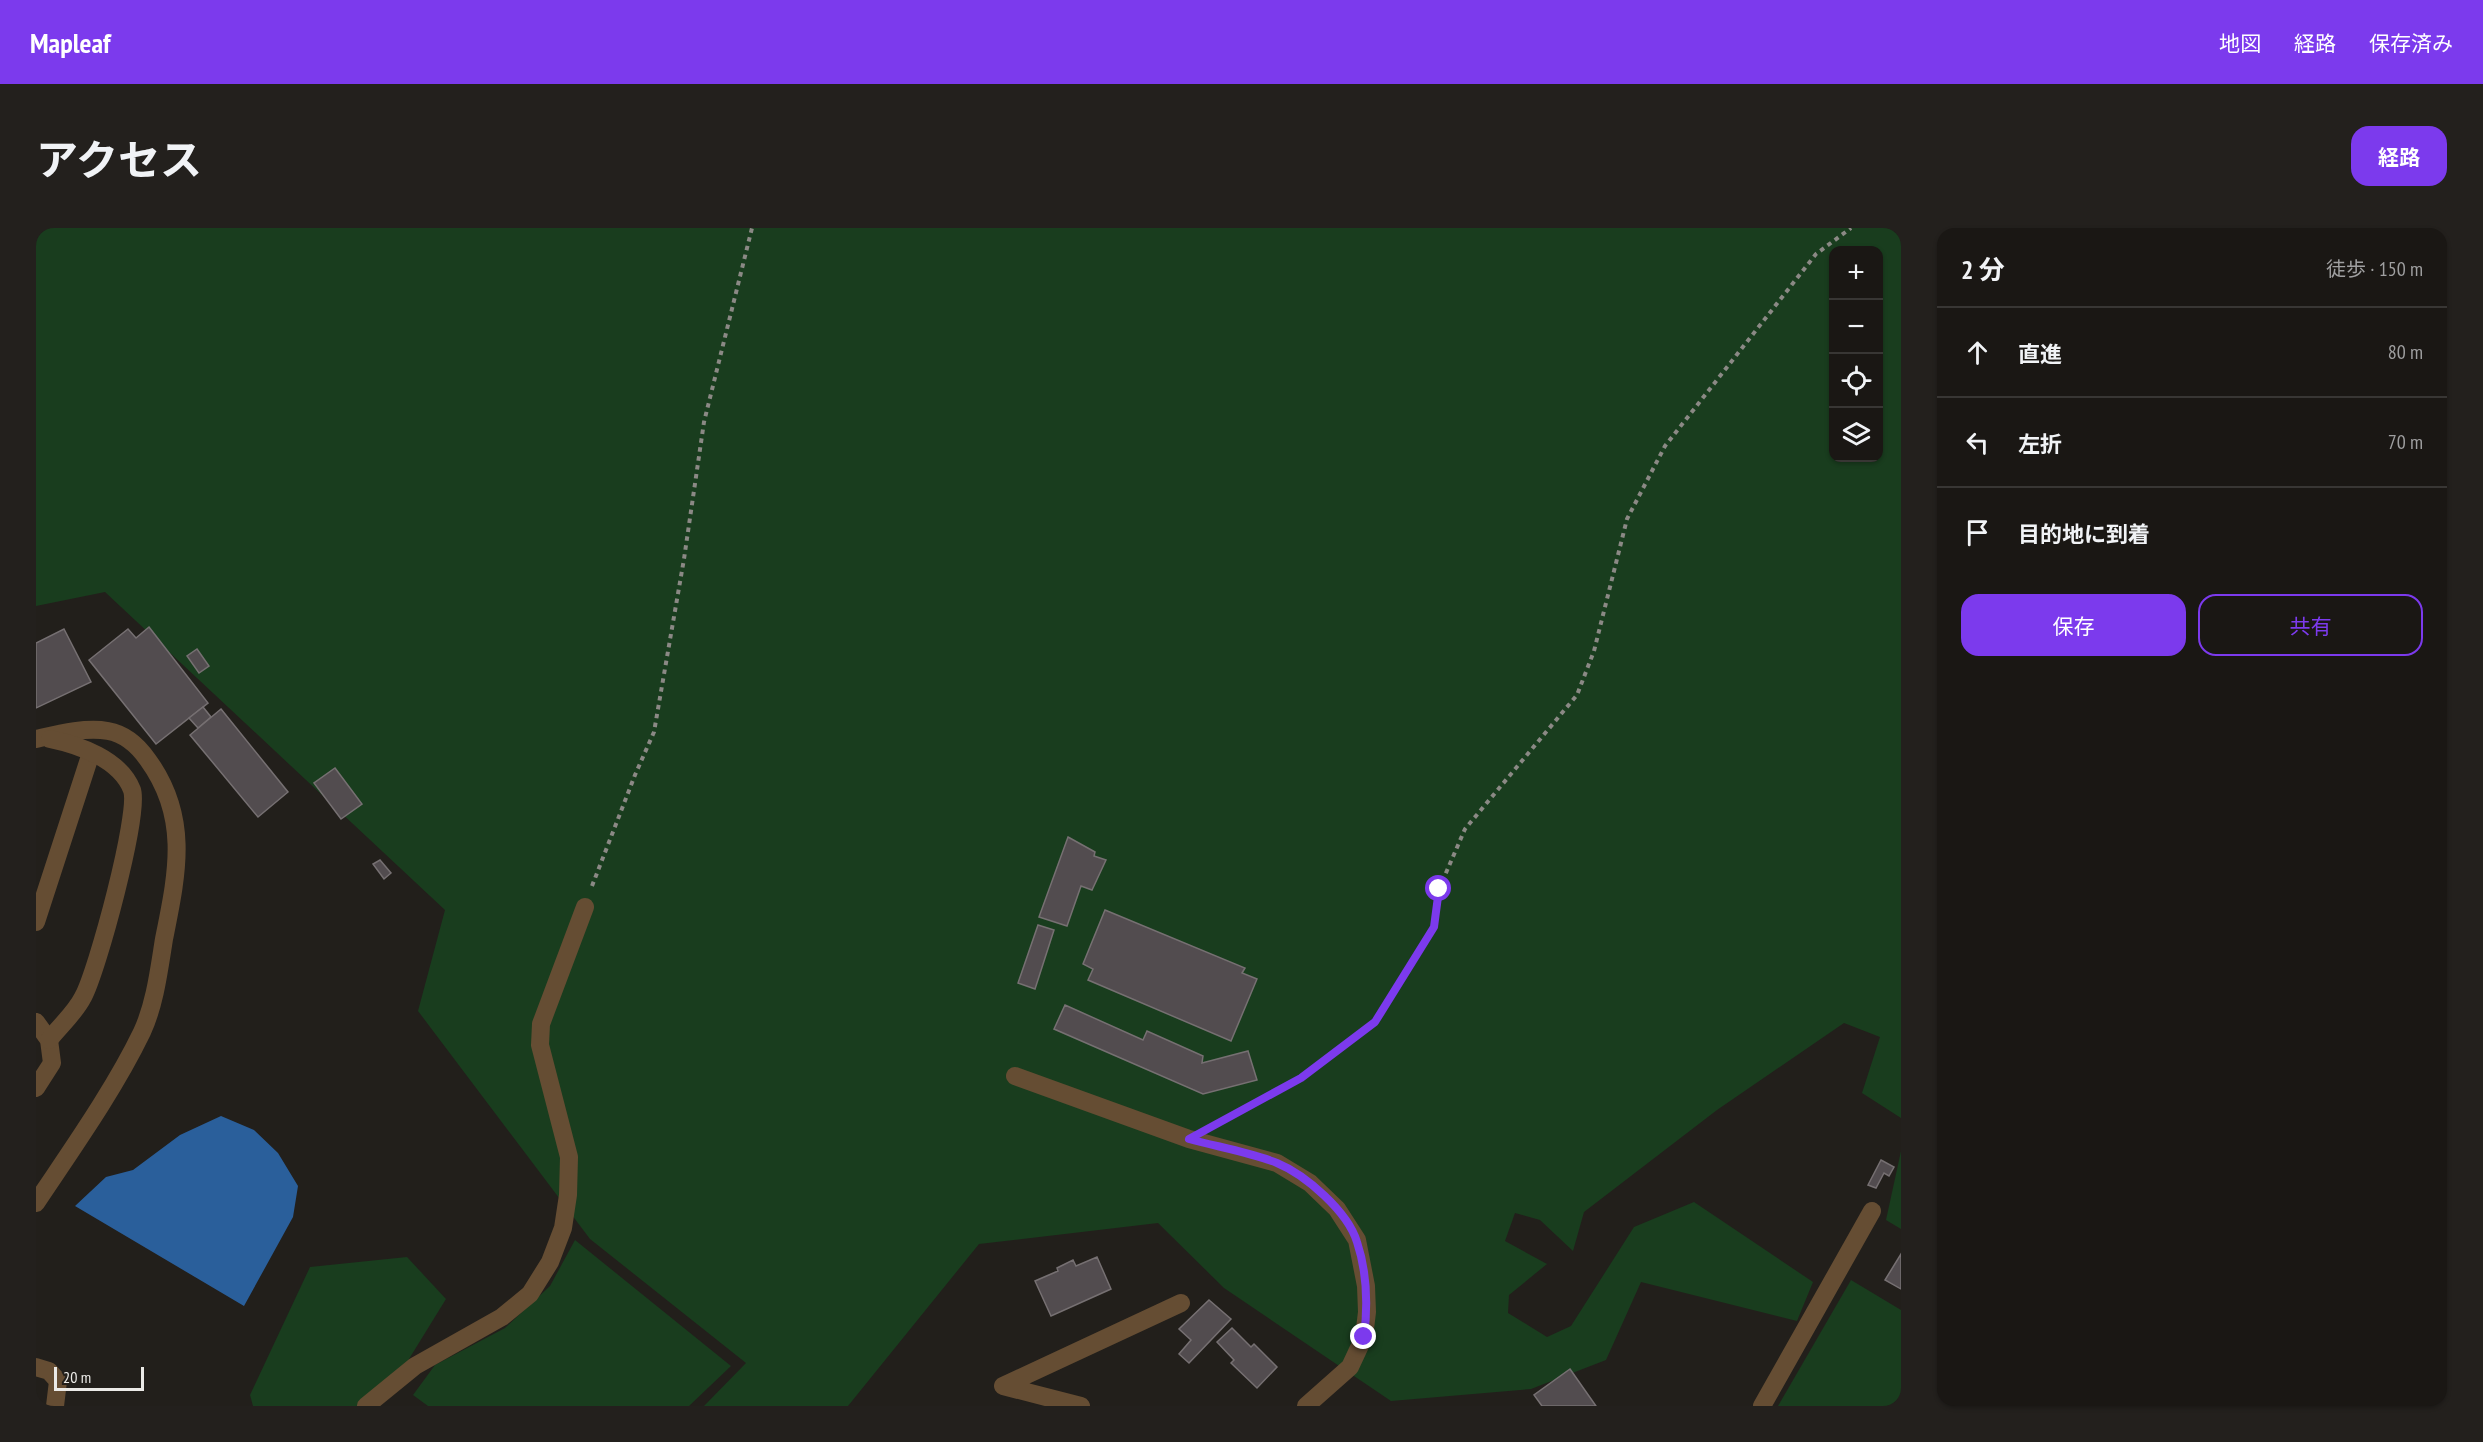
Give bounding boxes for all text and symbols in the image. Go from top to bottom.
text: Mapleaf [30,24,111,61]
text: 地図 [2219,30,2261,57]
text: 経路 [2294,30,2336,57]
text: 保存済み [2369,30,2453,57]
button: 経路 [2351,126,2447,186]
text: アクセス [36,132,202,187]
map controls [1829,246,1883,462]
button: + [1829,246,1883,300]
text: 2 分 [1961,253,2005,286]
text: 徒歩 · 150 m [2326,256,2423,282]
button: − [1829,300,1883,354]
icon: ahead [1961,336,1994,369]
text: 80 m [2388,339,2423,365]
text: 直進 [2018,340,2062,368]
button: locate [1829,354,1883,408]
button: layers [1829,408,1883,462]
icon: left [1961,426,1994,459]
text: 70 m [2388,429,2423,455]
text: 左折 [2018,430,2062,458]
icon: arrive [1961,516,1994,549]
text: 目的地に到着 [2018,520,2150,548]
button: 保存 [1961,594,2186,656]
button: 共有 [2198,594,2423,656]
route start [1425,875,1451,901]
route end [1350,1323,1376,1349]
scale bar [54,1364,144,1392]
text: 20 m [63,1367,91,1387]

